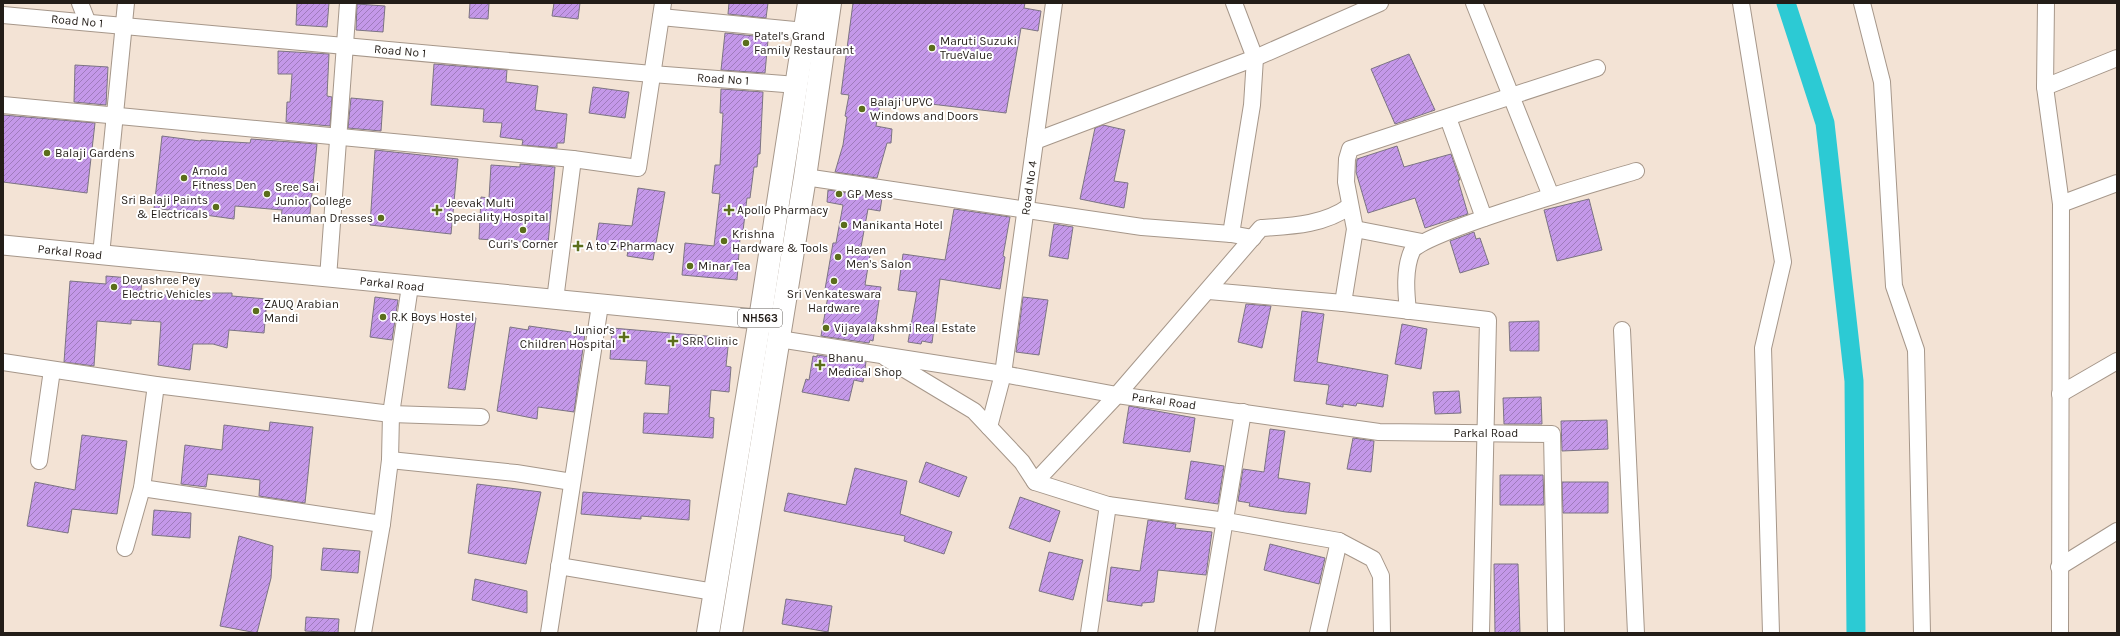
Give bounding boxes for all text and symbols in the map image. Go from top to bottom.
street label: Road No 1 [50,12,104,30]
place label: Patel's Grand Family Restaurant [754,29,855,57]
place label: Maruti Suzuki TrueValue [940,34,1017,62]
marker: Patel's Grand Family Restaurant [741,38,751,48]
street label: Road No 1 [373,42,427,60]
marker: Maruti Suzuki TrueValue [927,43,937,53]
street label: Road No 1 [697,70,749,88]
place label: Balaji UPVC Windows and Doors [870,95,979,123]
marker: Balaji UPVC Windows and Doors [857,104,867,114]
place label: Balaji Gardens [55,146,135,160]
marker: Balaji Gardens [42,148,52,158]
street label: Road No 4 [1018,160,1040,216]
place label: Arnold Fitness Den [192,164,257,192]
marker: Arnold Fitness Den [179,173,189,183]
place label: Sree Sai Junior College [275,180,351,208]
place label: GP Mess [847,187,893,201]
marker: Sree Sai Junior College [262,189,272,199]
marker: GP Mess [834,189,844,199]
place label: Sri Balaji Paints & Electricals [121,193,208,221]
place label: Jeevak Multi Speciality Hospital [446,196,549,224]
marker: Sri Balaji Paints & Electricals [211,202,221,212]
place label: Apollo Pharmacy [737,203,828,217]
marker: Jeevak Multi Speciality Hospital [431,204,443,216]
marker: Apollo Pharmacy [724,205,734,215]
place label: Hanuman Dresses [272,211,373,225]
marker: Hanuman Dresses [376,213,386,223]
place label: Manikanta Hotel [852,218,943,232]
marker: Manikanta Hotel [839,220,849,230]
marker: Curi's Corner [518,225,528,235]
place label: Krishna Hardware & Tools [732,227,828,255]
marker: Krishna Hardware & Tools [719,236,729,246]
place label: Curi's Corner [488,237,558,251]
place label: A to Z Pharmacy [586,239,674,253]
marker: A to Z Pharmacy [573,241,583,251]
street label: Parkal Road [37,242,103,262]
place label: Heaven Men's Salon [846,243,911,271]
marker: Heaven Men's Salon [833,252,843,262]
place label: Minar Tea [698,259,751,273]
marker: Minar Tea [685,261,695,271]
place label: Devashree Pey Electric Vehicles [122,273,211,301]
street label: Parkal Road [359,274,425,294]
marker: Sri Venkateswara Hardware [829,276,839,286]
marker: Devashree Pey Electric Vehicles [109,282,119,292]
place label: Sri Venkateswara Hardware [787,287,881,315]
place label: ZAUQ Arabian Mandi [264,297,339,325]
marker: ZAUQ Arabian Mandi [251,306,261,316]
road number: NH563 [738,309,782,327]
place label: R.K Boys Hostel [391,310,474,324]
marker: R.K Boys Hostel [378,312,388,322]
place label: Vijayalakshmi Real Estate [834,321,976,335]
place label: Junior's Children Hospital [520,323,615,351]
marker: Vijayalakshmi Real Estate [821,323,831,333]
marker: Junior's Children Hospital [618,331,630,343]
place label: SRR Clinic [682,334,738,348]
marker: SRR Clinic [667,335,679,347]
place label: Bhanu Medical Shop [828,351,902,379]
marker: Bhanu Medical Shop [815,360,825,370]
street label: Parkal Road [1131,390,1197,412]
street label: Parkal Road [1454,426,1518,440]

